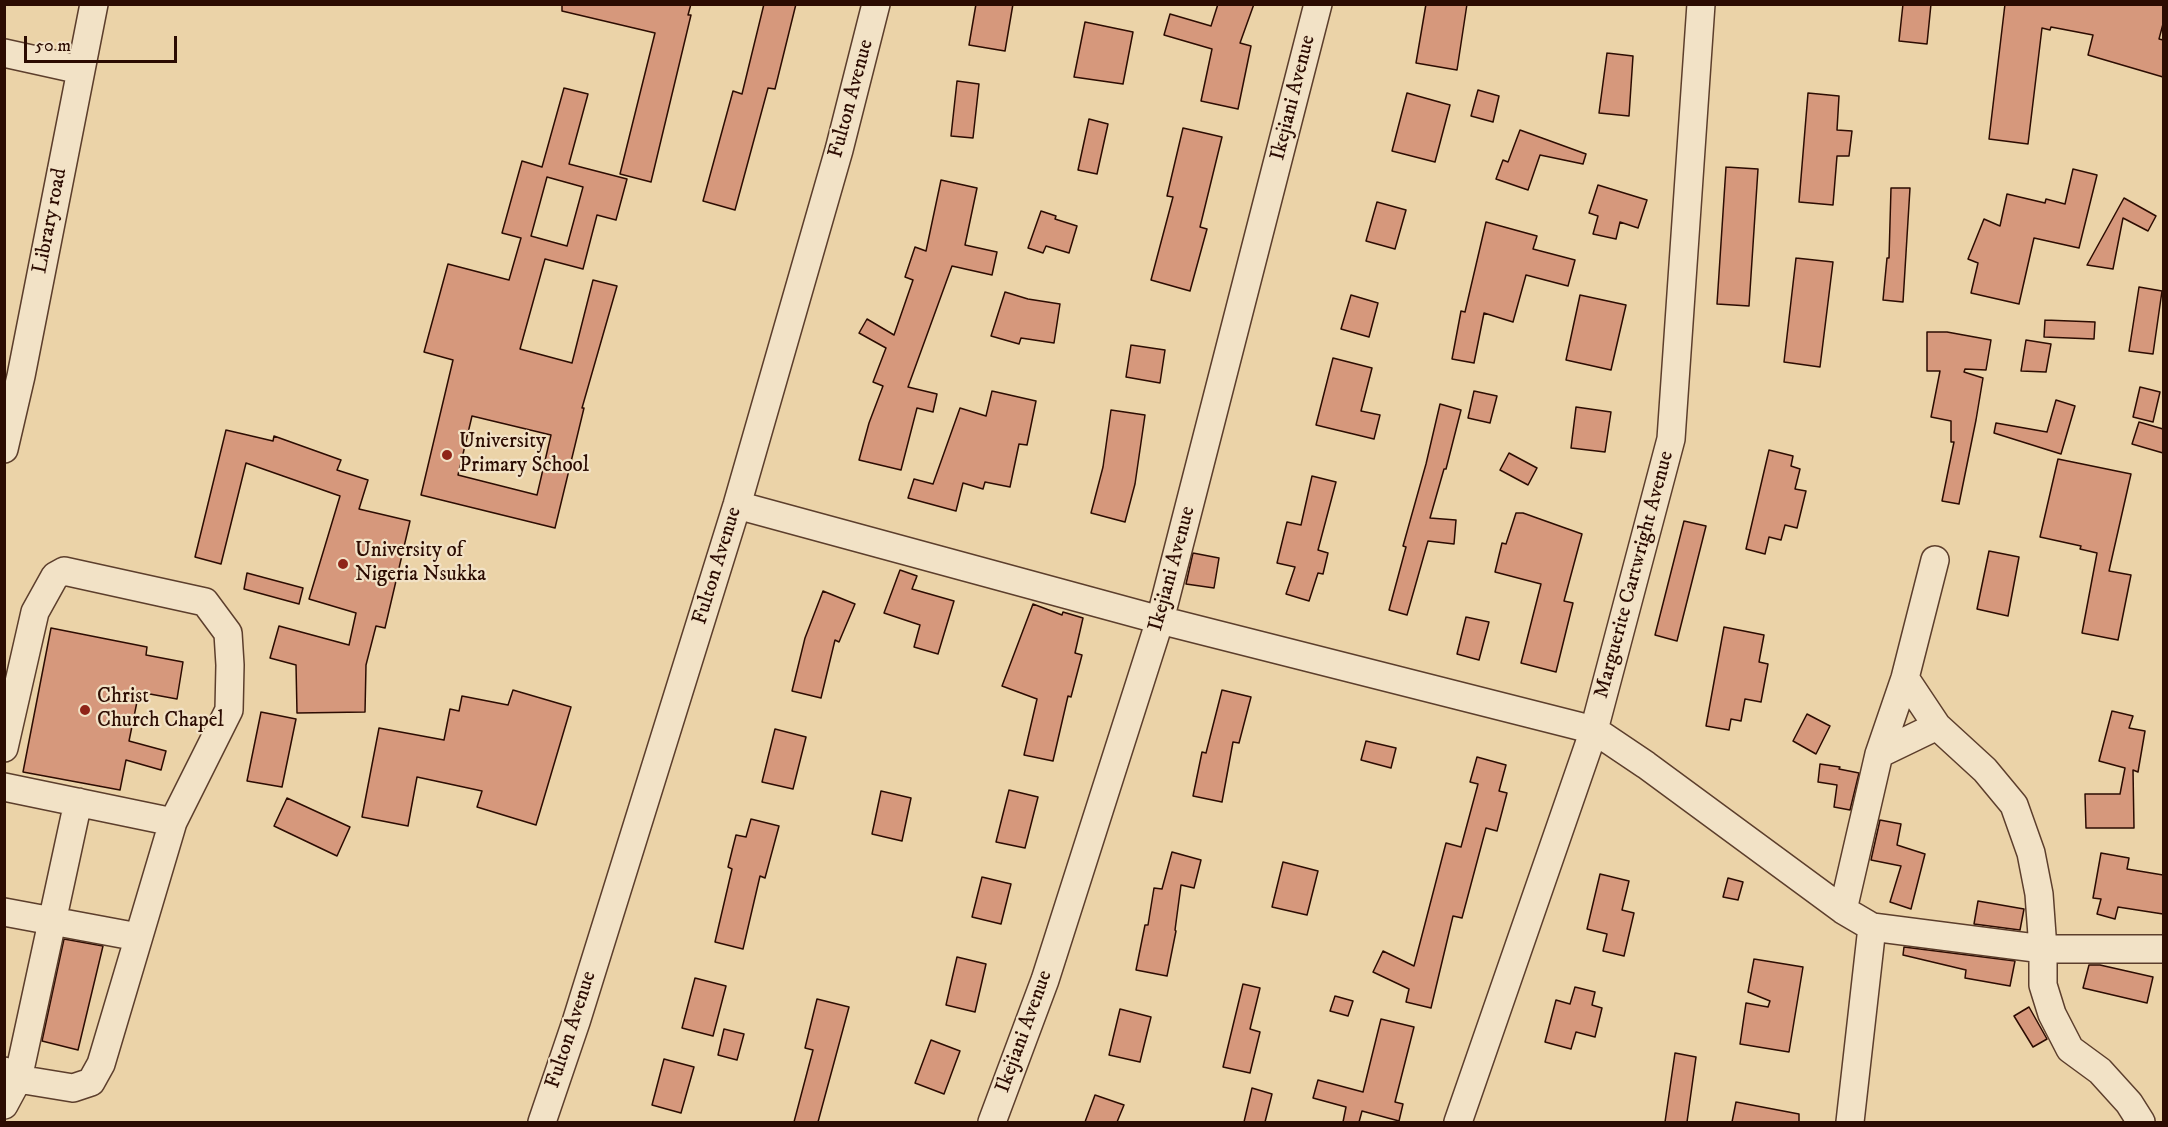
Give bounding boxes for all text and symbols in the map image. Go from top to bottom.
scale bar [27,24,180,62]
street label: Ikejiani Avenue [1266,33,1322,163]
text: 50 m [35,35,71,57]
street label: Fulton Avenue [824,37,880,161]
street label: Library road [28,166,74,276]
place label: University Primary School [459,430,589,480]
marker: University Primary School [440,448,454,462]
street label: Marguerite Cartwright Avenue [1590,449,1680,701]
street label: Fulton Avenue [688,504,748,628]
street label: Ikejiani Avenue [1144,504,1202,634]
place label: University of Nigeria Nsukka [355,539,486,589]
marker: University of Nigeria Nsukka [336,557,350,571]
place label: Christ Church Chapel [97,685,224,735]
marker: Christ Church Chapel [78,703,92,717]
street label: Ikejiani Avenue [991,967,1059,1097]
street label: Fulton Avenue [541,968,603,1092]

